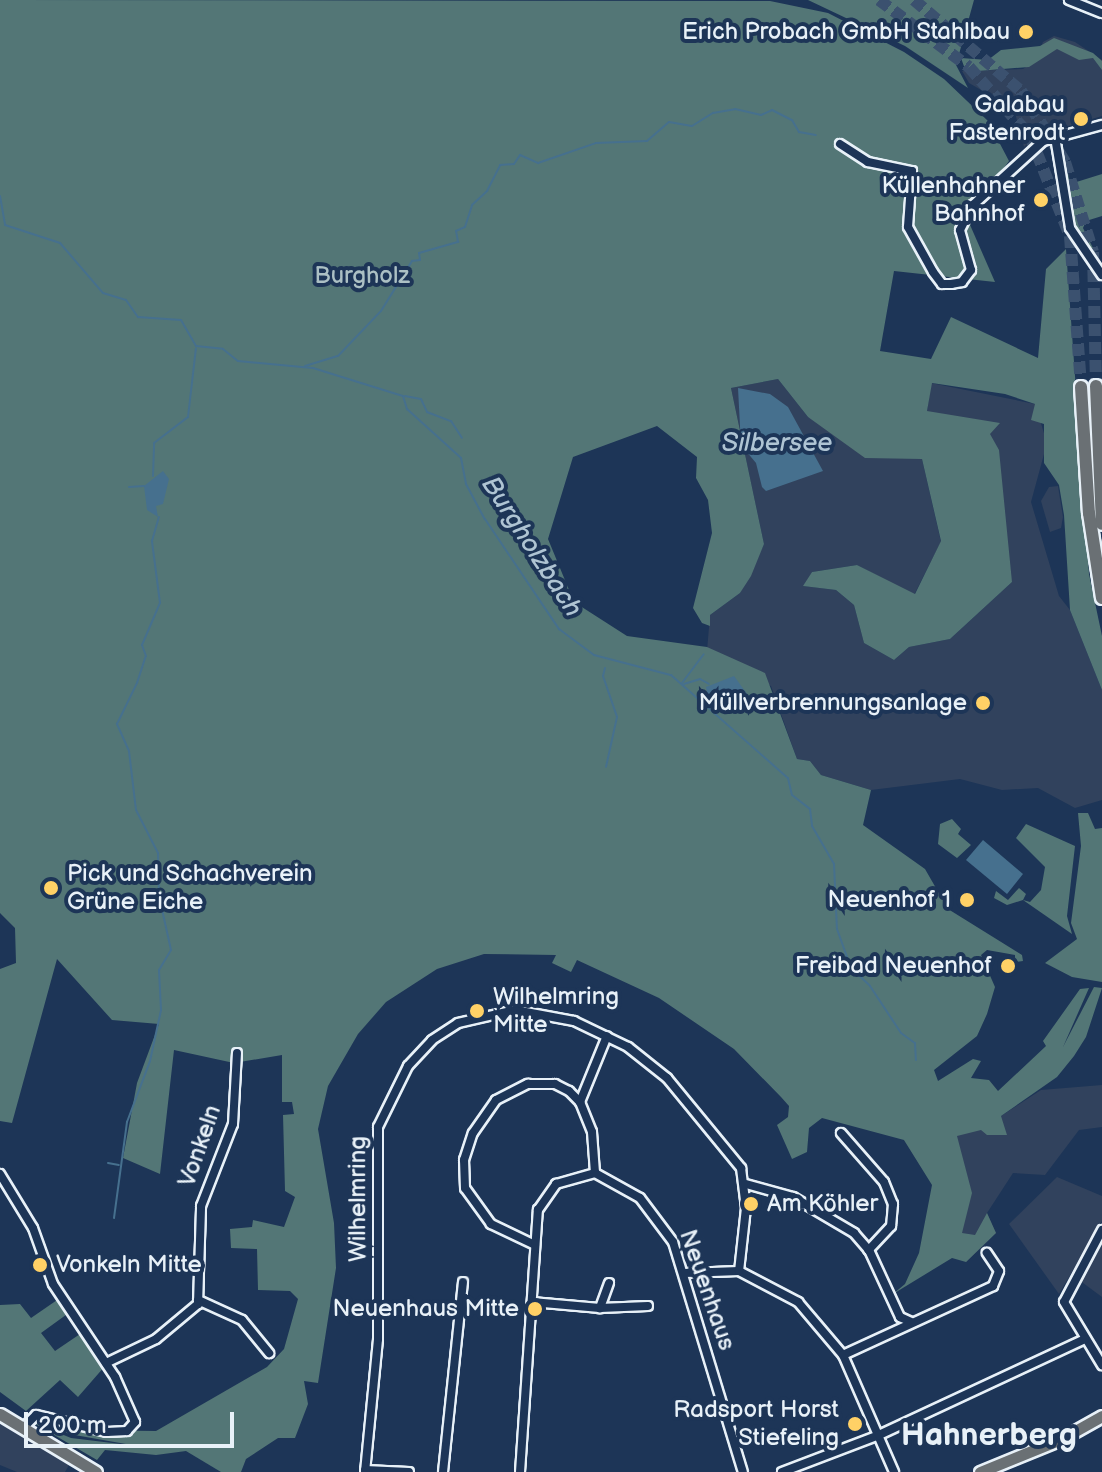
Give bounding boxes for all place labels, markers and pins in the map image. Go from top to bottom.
place label: Erich Probach GmbH Stahlbau [681,18,1010,46]
marker: Erich Probach GmbH Stahlbau [1017,23,1035,41]
place label: Galabau Fastenrodt [949,91,1065,147]
marker: Galabau Fastenrodt [1072,110,1090,128]
place label: Küllenhahner Bahnhof [882,172,1025,228]
marker: Küllenhahner Bahnhof [1032,191,1050,209]
place label: Müllverbrennungsanlage [698,689,967,717]
marker: Müllverbrennungsanlage [974,694,992,712]
place label: Pick und Schachverein Grüne Eiche [67,860,313,916]
marker: Pick und Schachverein Grüne Eiche [42,879,60,897]
place label: Neuenhof 1 [828,886,951,914]
marker: Neuenhof 1 [958,891,976,909]
place label: Freibad Neuenhof [795,952,992,980]
marker: Freibad Neuenhof [999,957,1017,975]
place label: Wilhelmring Mitte [493,983,619,1039]
marker: Wilhelmring Mitte [468,1002,486,1020]
place label: Am Köhler [767,1190,878,1218]
marker: Am Köhler [742,1195,760,1213]
place label: Vonkeln Mitte [56,1251,202,1279]
marker: Vonkeln Mitte [31,1256,49,1274]
place label: Neuenhaus Mitte [332,1295,519,1323]
marker: Neuenhaus Mitte [526,1300,544,1318]
place label: Radsport Horst Stiefeling [673,1396,839,1452]
marker: Radsport Horst Stiefeling [846,1415,864,1433]

